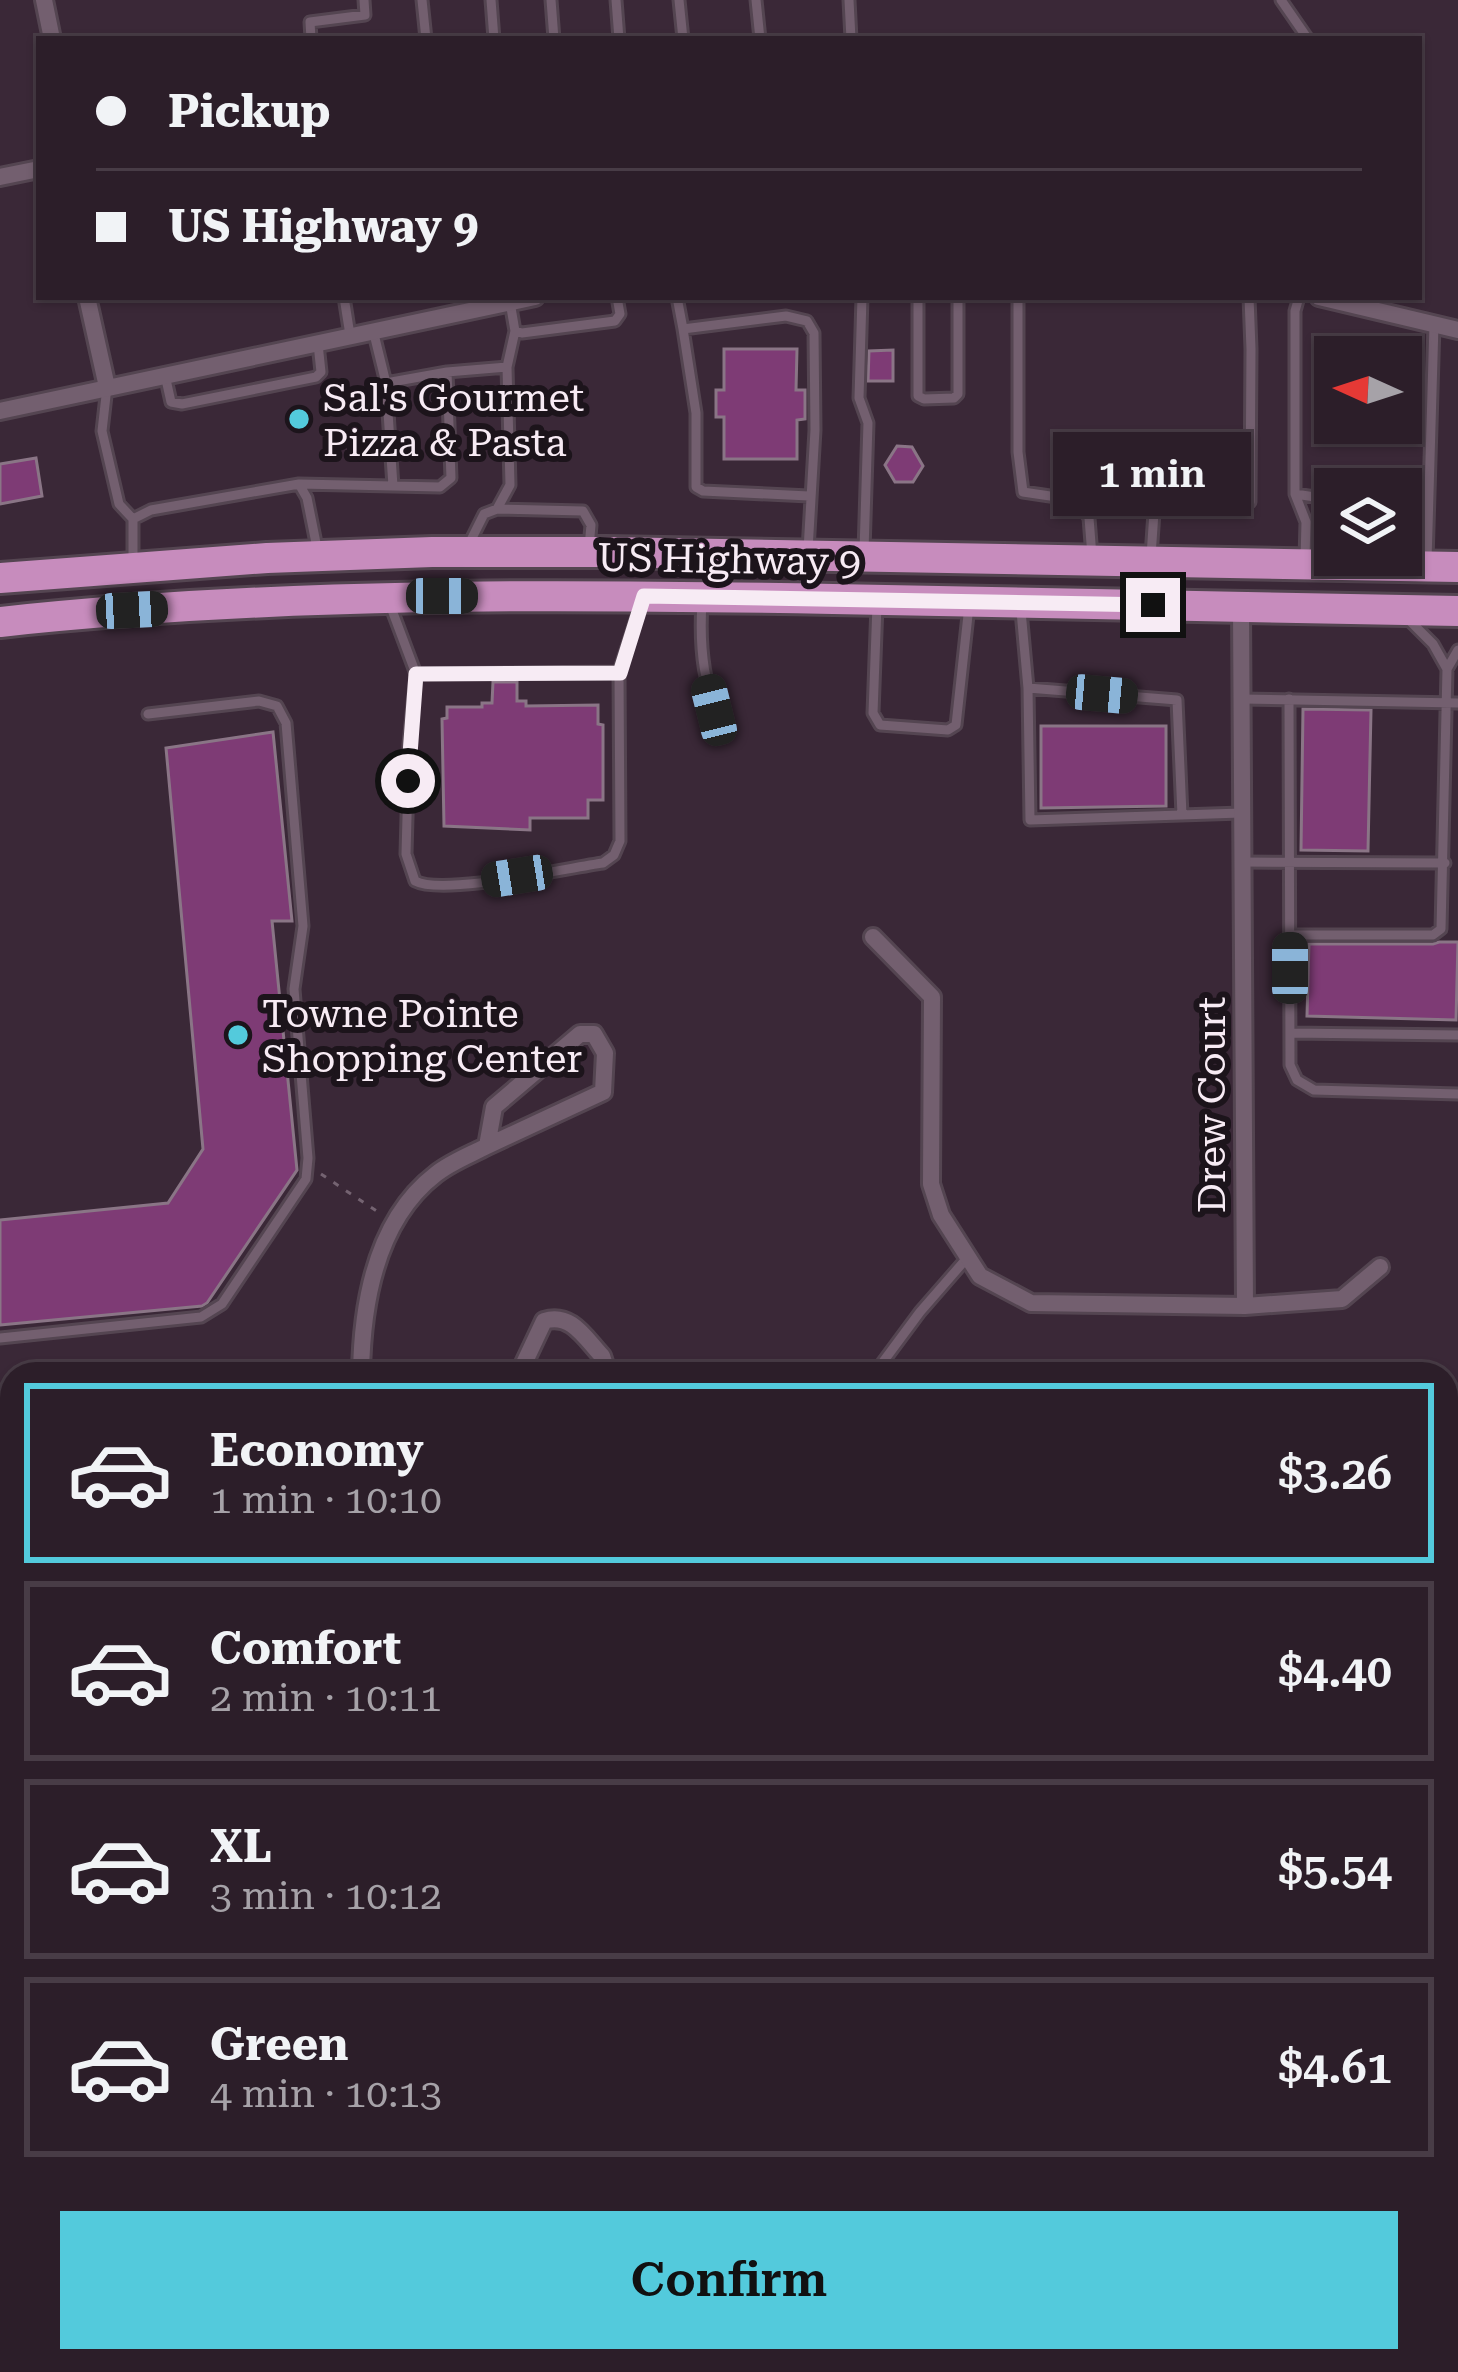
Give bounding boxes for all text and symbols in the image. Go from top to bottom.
text: Pickup [168,85,331,138]
text: US Highway 9 [168,200,478,253]
north arrow [1314,336,1422,444]
map controls [1314,336,1422,576]
place label: Sal's Gourmet Pizza & Pasta [323,375,584,466]
marker: Sal's Gourmet Pizza & Pasta [286,406,312,432]
callout: 1 min [1054,431,1252,515]
text: 1 min [1098,451,1206,497]
button: layers [1314,468,1422,576]
street label: US Highway 9 [597,535,861,585]
car [406,578,478,614]
route end [1126,578,1180,632]
car [95,590,169,630]
car [688,671,740,749]
car [1065,673,1139,715]
route start [381,754,435,808]
car [479,853,555,899]
car [1272,932,1308,1004]
place label: Towne Pointe Shopping Center [262,991,582,1082]
street label: Drew Court [1189,997,1235,1213]
marker: Towne Pointe Shopping Center [225,1022,251,1048]
icon: car [66,1419,174,1527]
text: Economy [210,1424,424,1477]
text: $3.26 [1278,1447,1392,1500]
text: 1 min · 10:10 [210,1477,442,1523]
icon: car [66,1617,174,1725]
text: Comfort [210,1622,401,1675]
text: $4.40 [1278,1645,1392,1698]
text: 2 min · 10:11 [210,1675,442,1721]
icon: car [66,1815,174,1923]
text: XL [210,1820,272,1873]
text: $5.54 [1278,1843,1392,1896]
text: 3 min · 10:12 [210,1873,442,1919]
icon: car [66,2013,174,2121]
text: Green [210,2018,348,2071]
text: $4.61 [1278,2041,1392,2094]
text: 4 min · 10:13 [210,2071,442,2117]
button: Confirm [60,2211,1398,2349]

